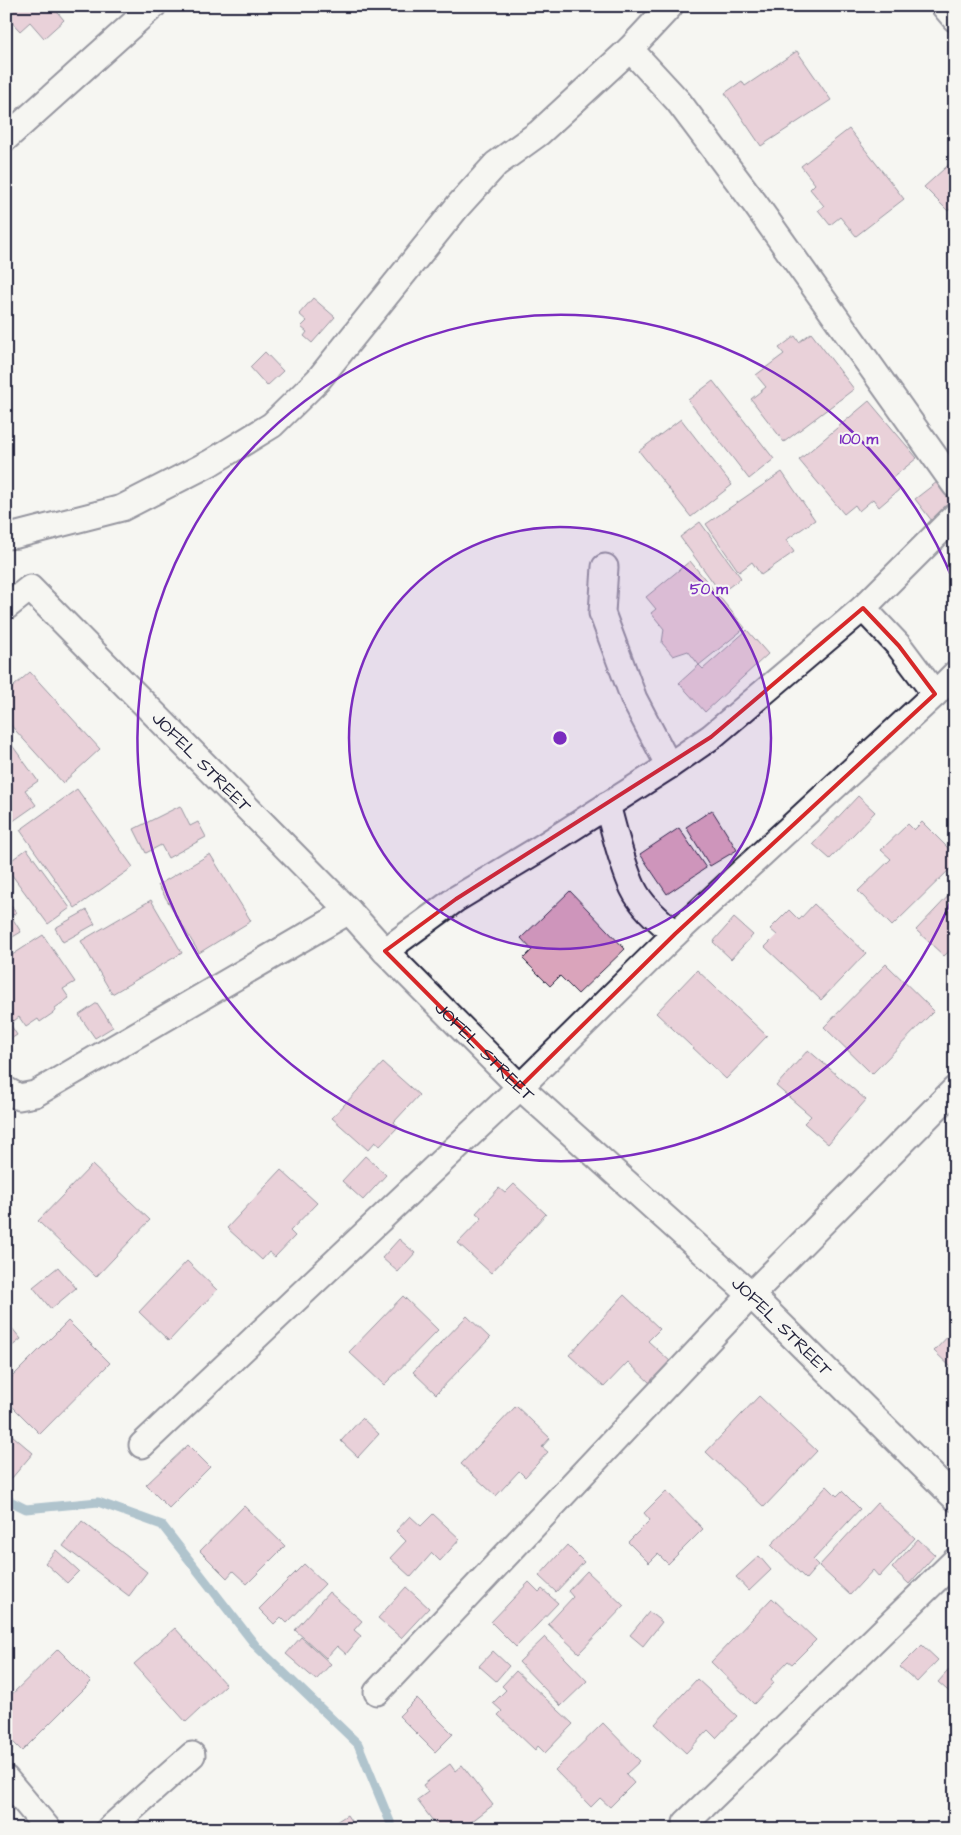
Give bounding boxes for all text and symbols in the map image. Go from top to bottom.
text: 100 m [840,429,879,450]
text: 50 m [690,579,728,600]
street label: JOFEL STREET [146,706,258,818]
centre of rings [551,729,569,747]
street label: JOFEL STREET [429,996,541,1108]
street label: JOFEL STREET [726,1271,839,1382]

